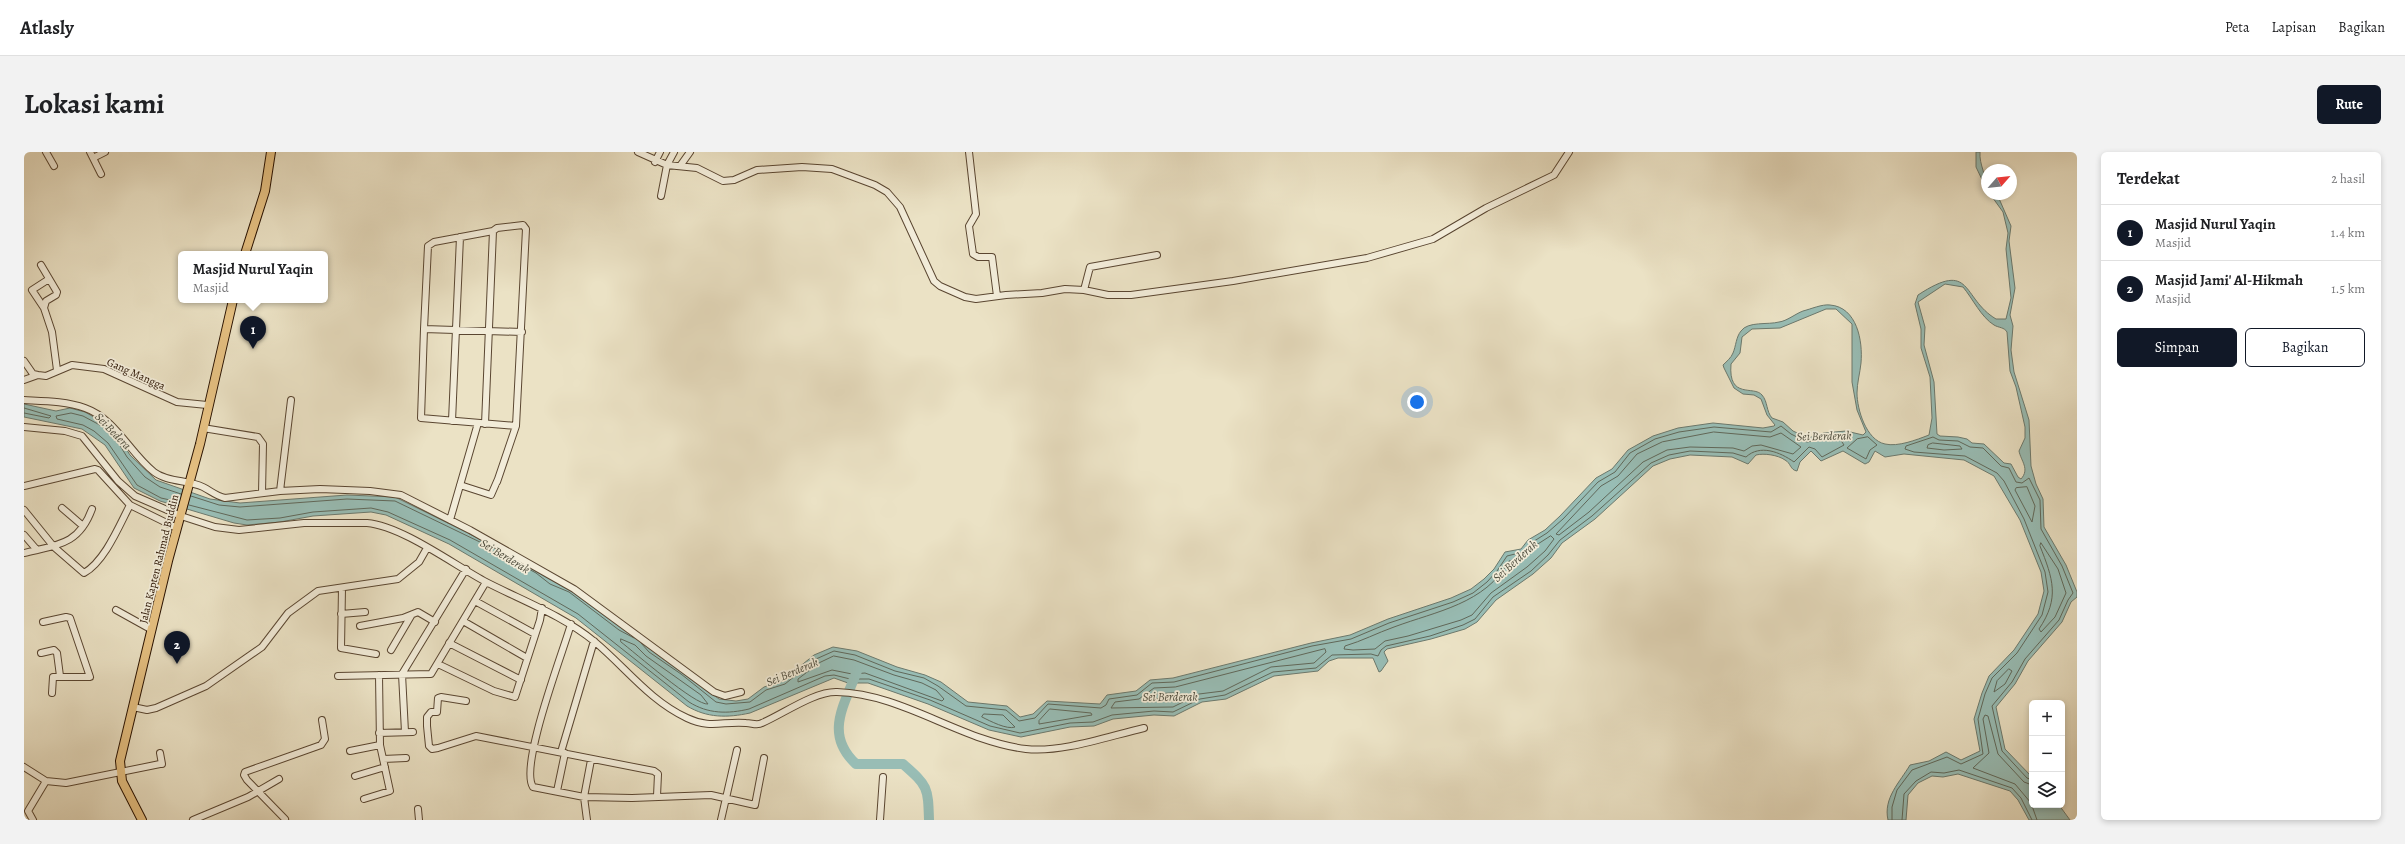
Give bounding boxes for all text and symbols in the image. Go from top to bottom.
text: Atlasly [20,15,74,41]
text: Peta [2225,18,2249,37]
text: Lapisan [2271,18,2316,37]
text: Bagikan [2338,18,2385,37]
text: Lokasi kami [24,85,165,123]
button: Rute [2317,85,2381,124]
north arrow [1981,164,2017,200]
text: Terdekat [2117,167,2180,190]
text: 2 hasil [2331,170,2365,187]
text: Masjid Nurul Yaqin [2155,214,2276,234]
text: 1 [2128,224,2132,241]
text: 1.4 km [2331,224,2365,241]
text: Masjid [2155,234,2191,251]
popup [178,251,328,303]
text: Masjid Nurul Yaqin [193,259,313,279]
text: Masjid Jami' Al-Hikmah [2155,270,2303,290]
text: Masjid [193,279,229,296]
text: 2 [2127,280,2133,297]
text: 1.5 km [2331,280,2365,297]
text: Masjid [2155,290,2191,307]
pin: 1 [240,316,266,349]
button: Simpan [2117,328,2237,367]
button: Bagikan [2245,328,2365,367]
street label: Gang Mangga [104,354,168,394]
your location [1407,392,1427,412]
water label: Sei Bedera [91,409,135,453]
water label: Sei Berderak [1796,428,1852,444]
street label: Jalan Kapten Rahmad Buddin [136,493,182,625]
water label: Sei Berderak [477,535,533,577]
water label: Sei Berderak [1489,536,1541,585]
pin: 2 [164,631,190,664]
water label: Sei Berderak [763,654,821,690]
water label: Sei Berderak [1142,689,1198,705]
map controls [2029,700,2065,808]
button: + [2029,700,2065,736]
button: − [2029,736,2065,772]
button: layers [2029,772,2065,808]

